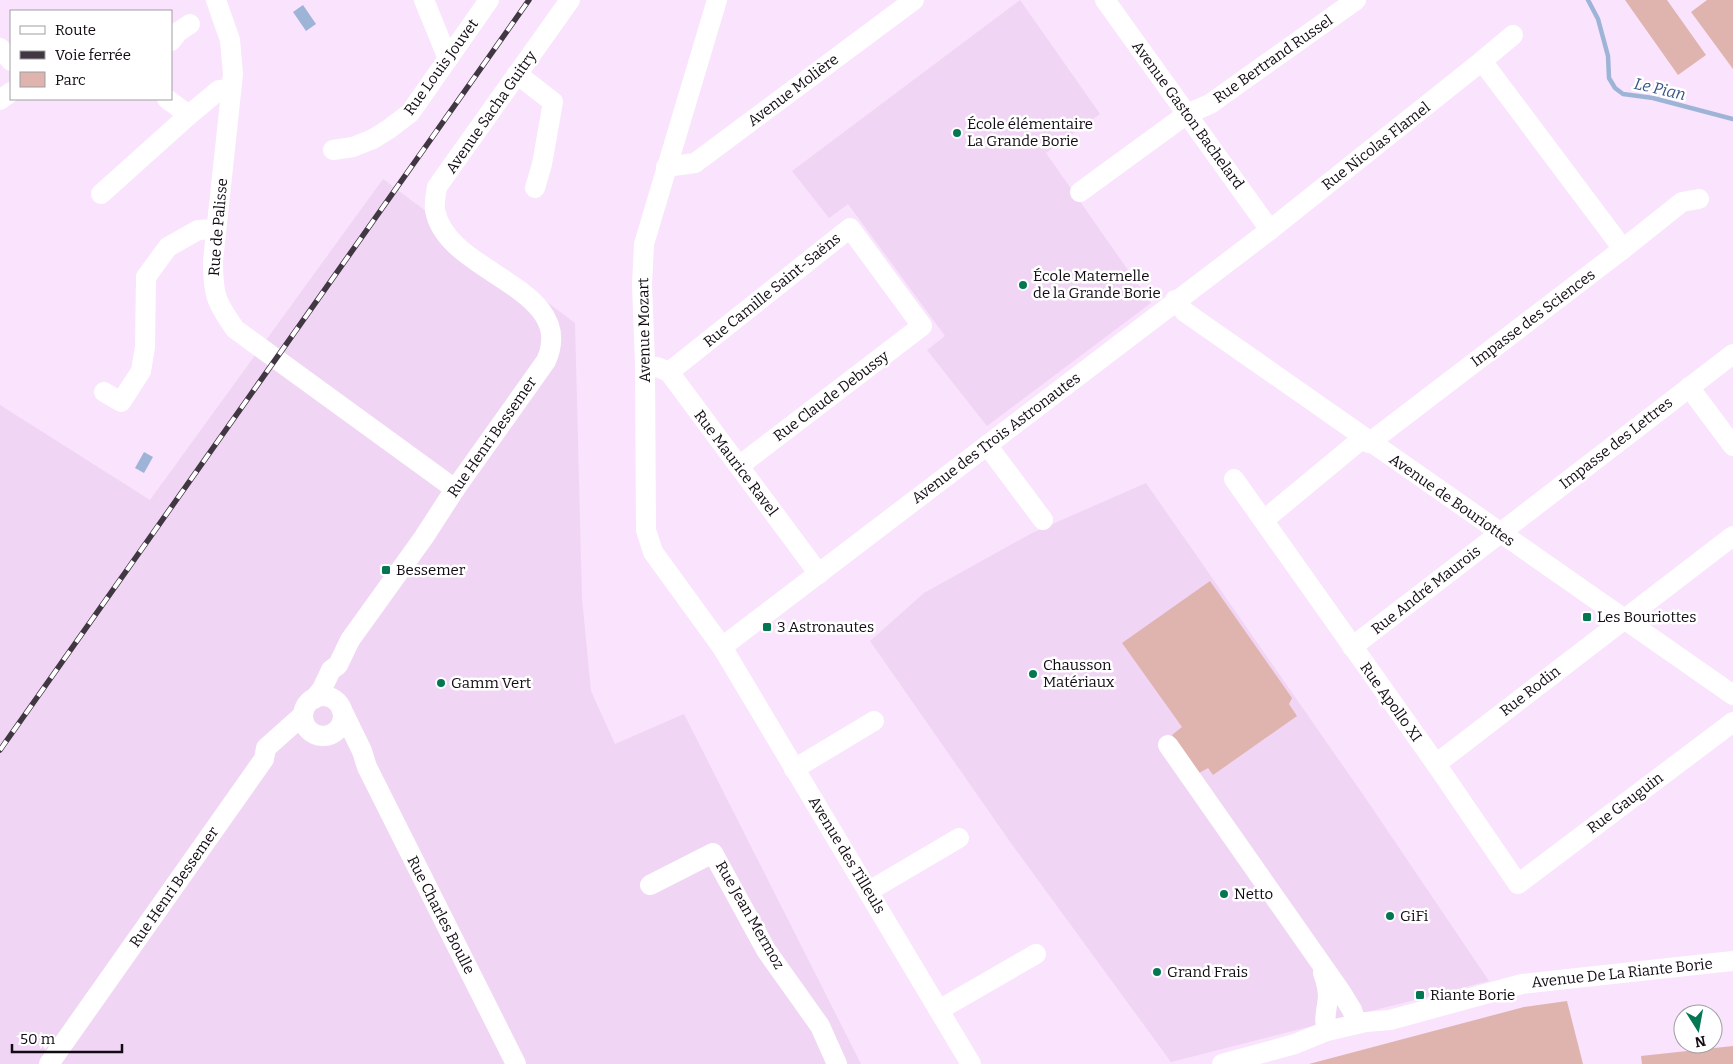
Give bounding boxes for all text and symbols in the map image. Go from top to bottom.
legend [10,10,172,100]
street label: Rue Bertrand Russel [1210,11,1336,107]
street label: Rue Louis Jouvet [400,15,482,119]
text: Route [55,21,96,39]
street label: Avenue Gaston Bachelard [1128,38,1248,193]
text: Voie ferrée [55,46,131,64]
street label: Avenue Sacha Guitry [442,47,540,177]
street label: Avenue Molière [744,50,842,130]
text: Parc [55,71,86,89]
water label: Le Pian [1632,74,1688,104]
street label: Rue Nicolas Flamel [1318,98,1434,194]
place label: École élémentaire La Grande Borie [967,115,1093,150]
marker: École élémentaire La Grande Borie [951,127,963,139]
street label: Rue de Palisse [205,177,231,277]
street label: Rue Camille Saint-Saëns [700,229,844,351]
street label: Impasse des Sciences [1467,265,1599,371]
place label: École Maternelle de la Grande Borie [1033,267,1161,302]
street label: Avenue Mozart [634,277,654,383]
marker: École Maternelle de la Grande Borie [1017,279,1029,291]
street label: Rue Claude Debussy [770,347,892,445]
street label: Avenue des Trois Astronautes [908,369,1084,507]
street label: Rue Henri Bessemer [444,373,541,501]
street label: Impasse des Lettres [1556,393,1676,493]
street label: Rue Maurice Ravel [690,407,782,519]
street label: Avenue de Bouriottes [1386,450,1518,550]
street label: Rue André Maurois [1368,542,1484,638]
place label: Bessemer [396,561,466,579]
marker: Bessemer [380,564,392,576]
place label: Les Bouriottes [1597,608,1696,626]
marker: Les Bouriottes [1581,611,1593,623]
place label: 3 Astronautes [777,618,874,636]
marker: 3 Astronautes [761,621,773,633]
place label: Chausson Matériaux [1043,656,1115,691]
street label: Rue Apollo XI [1356,659,1426,745]
street label: Rue Rodin [1496,662,1564,720]
marker: Chausson Matériaux [1027,668,1039,680]
place label: Gamm Vert [451,674,532,692]
marker: Gamm Vert [435,677,447,689]
street label: Rue Gauguin [1584,768,1667,837]
street label: Avenue des Tilleuls [805,793,889,917]
street label: Rue Henri Bessemer [126,823,223,951]
street label: Rue Charles Boulle [403,853,479,977]
street label: Rue Jean Mermoz [712,858,788,972]
place label: Netto [1234,885,1273,903]
marker: Netto [1218,888,1230,900]
place label: GiFi [1400,907,1429,925]
marker: GiFi [1384,910,1396,922]
street label: Avenue De La Riante Borie [1530,955,1714,991]
place label: Grand Frais [1167,963,1248,981]
marker: Grand Frais [1151,966,1163,978]
place label: Riante Borie [1430,986,1515,1004]
marker: Riante Borie [1414,989,1426,1001]
north arrow [1673,1004,1723,1054]
scale bar [12,1022,122,1054]
text: 50 m [20,1030,56,1048]
text: N [1693,1032,1707,1051]

